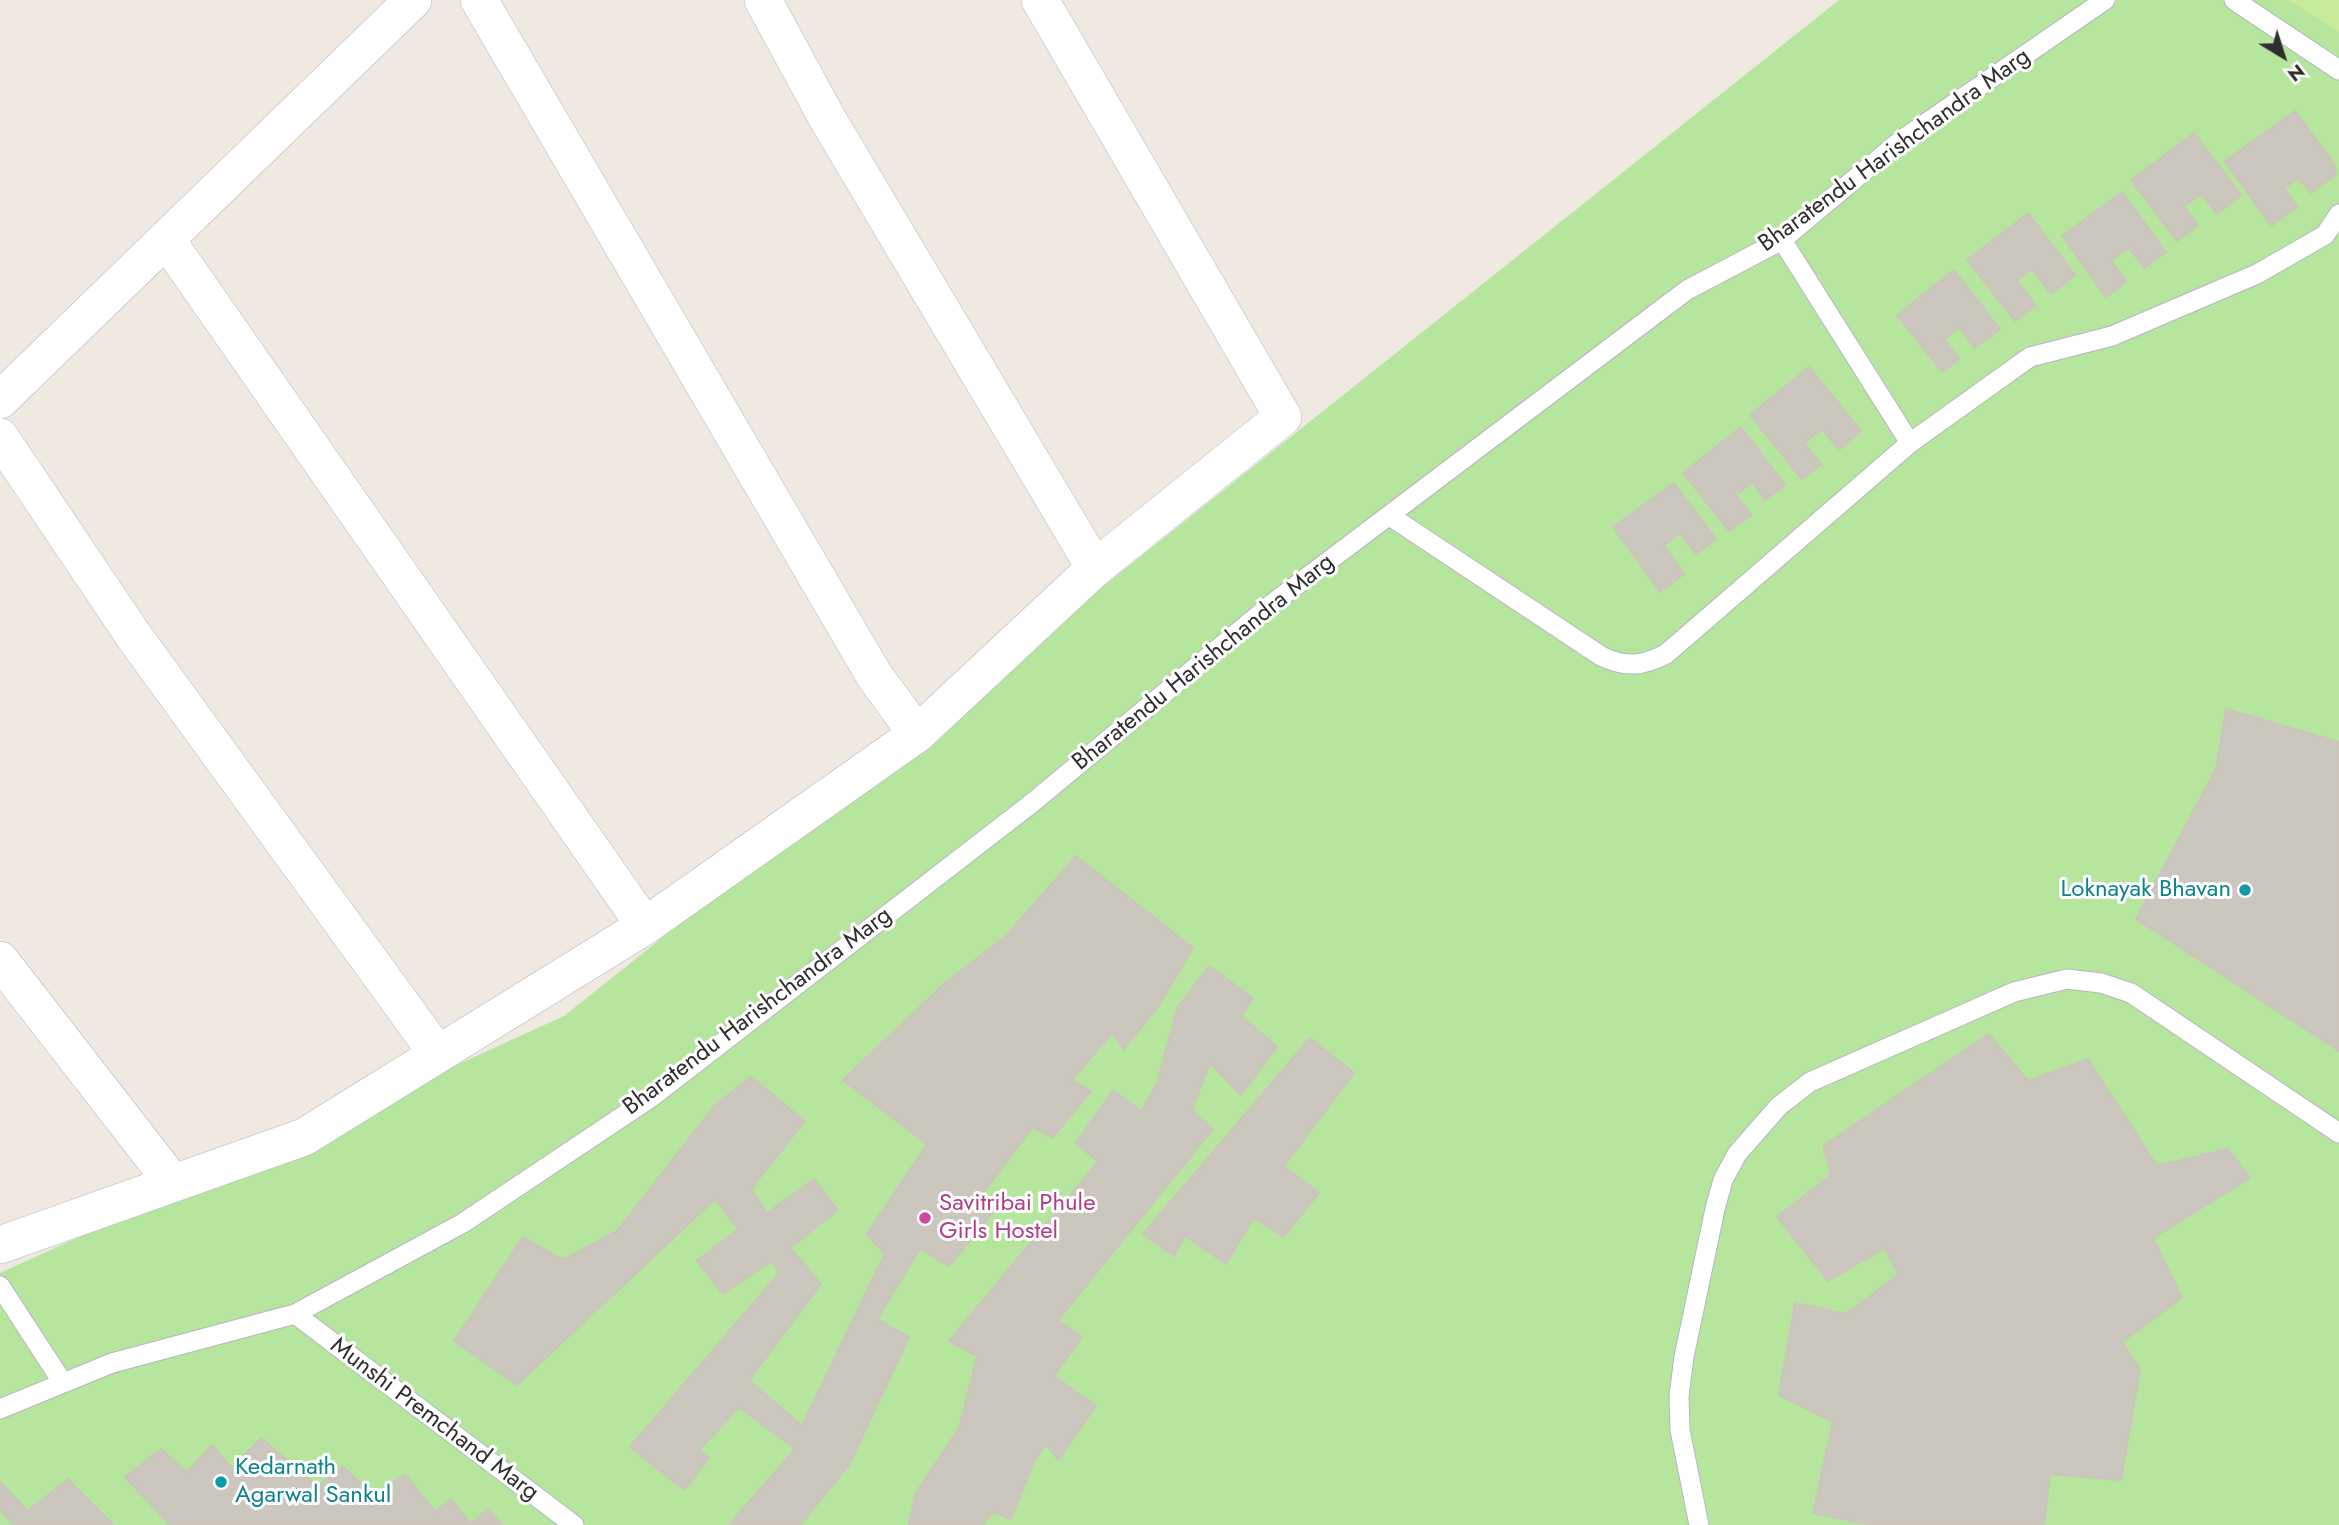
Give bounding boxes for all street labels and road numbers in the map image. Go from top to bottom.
street label: Bharatendu Harishchandra Marg [1754,43,2036,259]
street label: Bharatendu Harishchandra Marg [1067,548,1341,778]
street label: Bharatendu Harishchandra Marg [618,902,898,1122]
street label: Munshi Premchand Marg [324,1332,544,1508]

